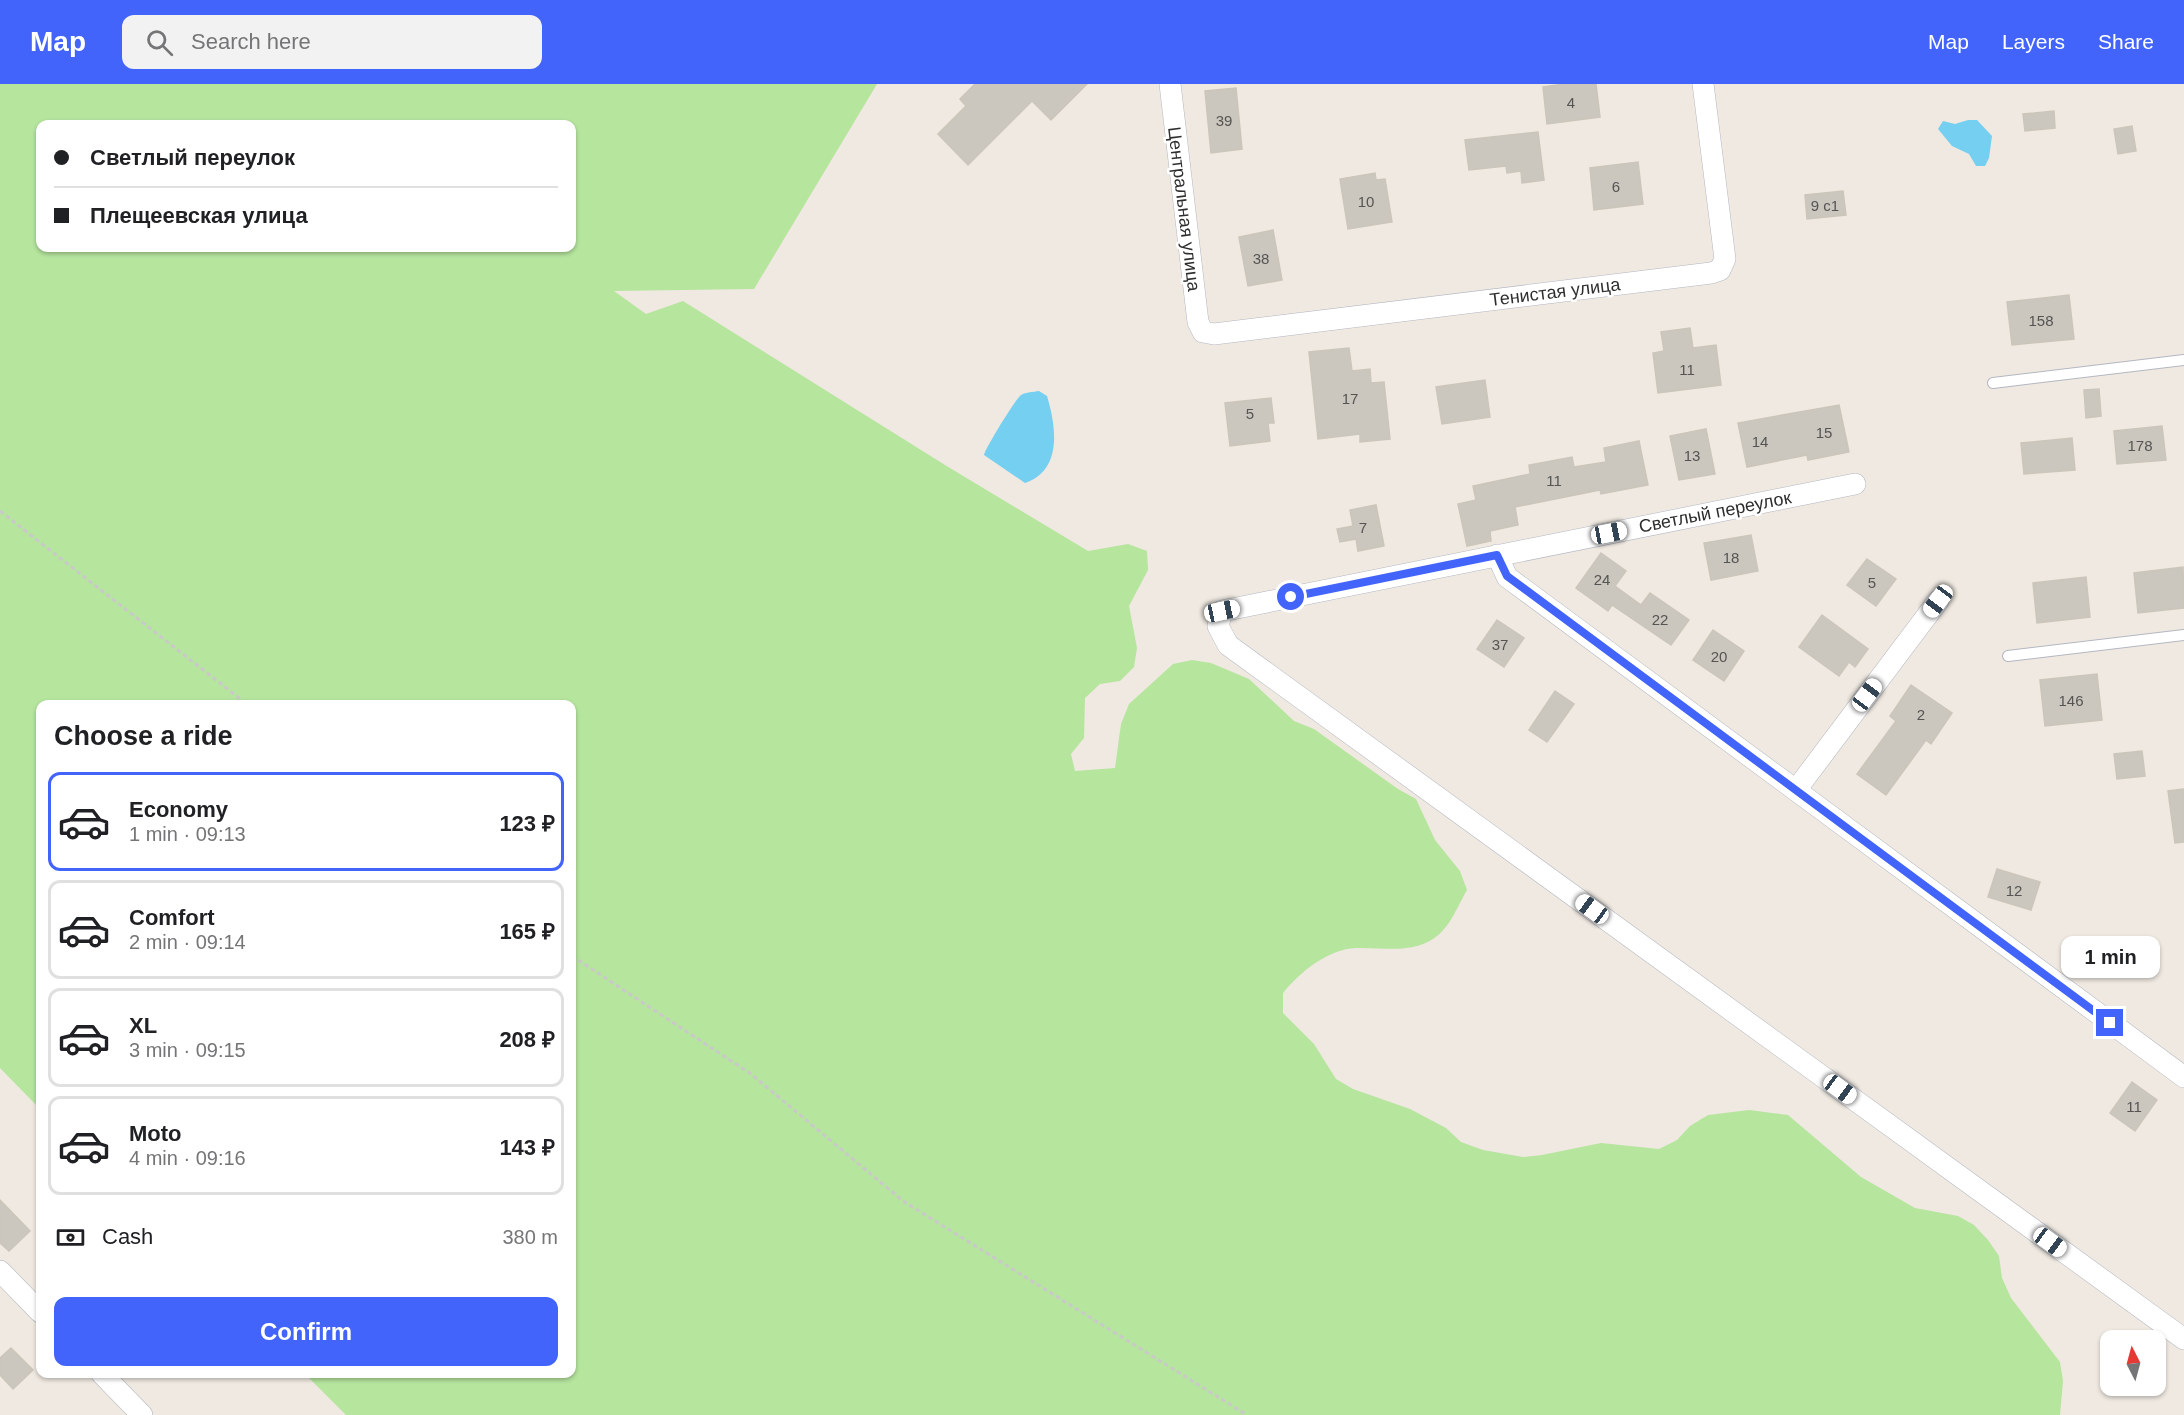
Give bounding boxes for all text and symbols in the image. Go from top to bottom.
search box [122,15,542,69]
text: Map [30,26,86,57]
icon: search [143,26,176,59]
text: Search here [191,29,311,54]
text: Map [1928,30,1969,53]
text: Layers [2002,30,2065,53]
text: Share [2098,30,2154,53]
house number: 4 [1567,94,1575,111]
house number: 39 [1216,112,1232,129]
street label: Центральная улица [1164,126,1204,293]
text: Светлый переулок [90,145,295,170]
house number: 6 [1612,178,1620,195]
house number: 10 [1358,193,1374,210]
house number: 9 с1 [1811,197,1839,214]
text: Плещеевская улица [90,203,308,228]
house number: 38 [1253,250,1269,267]
street label: Тенистая улица [1489,274,1622,310]
house number: 158 [2028,312,2054,329]
house number: 11 [1679,361,1695,378]
house number: 17 [1342,390,1358,407]
house number: 5 [1246,405,1254,422]
house number: 15 [1816,424,1832,441]
house number: 14 [1752,433,1768,450]
house number: 178 [2127,437,2153,454]
house number: 13 [1684,447,1700,464]
house number: 11 [1546,472,1562,489]
street label: Светлый переулок [1637,487,1793,537]
house number: 7 [1359,519,1367,536]
car [1590,521,1628,545]
house number: 18 [1723,549,1739,566]
house number: 24 [1594,571,1610,588]
house number: 5 [1868,574,1876,591]
car [1920,581,1956,621]
route start [1277,583,1304,610]
car [1203,598,1241,624]
house number: 22 [1652,611,1668,628]
house number: 37 [1492,636,1508,653]
house number: 20 [1711,648,1727,665]
car [1849,675,1885,715]
house number: 146 [2058,692,2084,709]
house number: 2 [1917,706,1925,723]
text: Choose a ride [54,721,233,751]
icon: car [57,795,111,849]
text: Economy [129,797,228,822]
text: 123 ₽ [499,811,555,836]
text: 1 min · 09:13 [129,823,246,845]
house number: 12 [2006,882,2022,899]
car [1572,891,1612,927]
icon: car [57,903,111,957]
text: Comfort [129,905,215,930]
text: 165 ₽ [499,919,555,944]
text: 2 min · 09:14 [129,931,246,953]
callout: 1 min [2060,936,2160,978]
text: 1 min [2084,946,2137,968]
route end [2096,1009,2123,1036]
icon: car [57,1011,111,1065]
text: XL [129,1013,157,1038]
text: 208 ₽ [499,1027,555,1052]
text: 3 min · 09:15 [129,1039,246,1061]
car [1820,1071,1860,1107]
house number: 11 [2126,1098,2142,1115]
icon: car [57,1119,111,1173]
text: Moto [129,1121,182,1146]
text: 143 ₽ [499,1135,555,1160]
text: 4 min · 09:16 [129,1147,246,1169]
icon: cash [54,1221,87,1254]
text: Cash [102,1224,153,1249]
car [2030,1224,2070,1260]
text: 380 m [502,1226,558,1248]
button: Confirm [54,1297,558,1366]
north arrow [2100,1330,2166,1396]
map controls [2100,1330,2166,1396]

